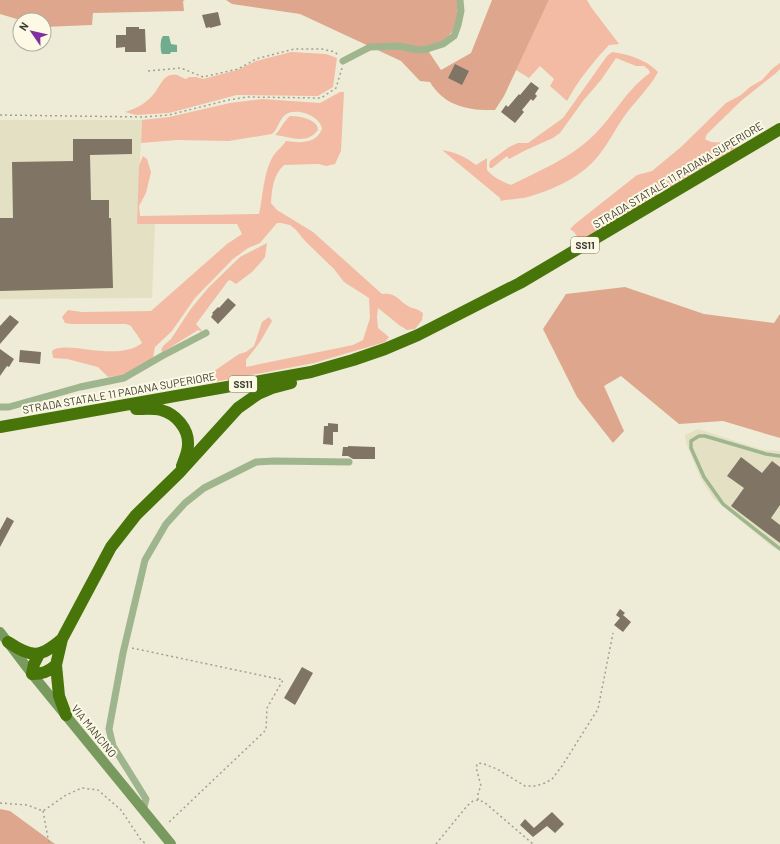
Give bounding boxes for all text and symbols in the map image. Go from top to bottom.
north arrow [12,12,52,52]
text: N [16,19,31,33]
street label: STRADA STATALE 11 PADANA SUPERIORE [590,118,765,231]
road number: SS11 [571,237,599,253]
street label: STRADA STATALE 11 PADANA SUPERIORE [21,369,217,416]
road number: SS11 [229,376,257,392]
street label: VIA MANCINO [69,702,120,760]

